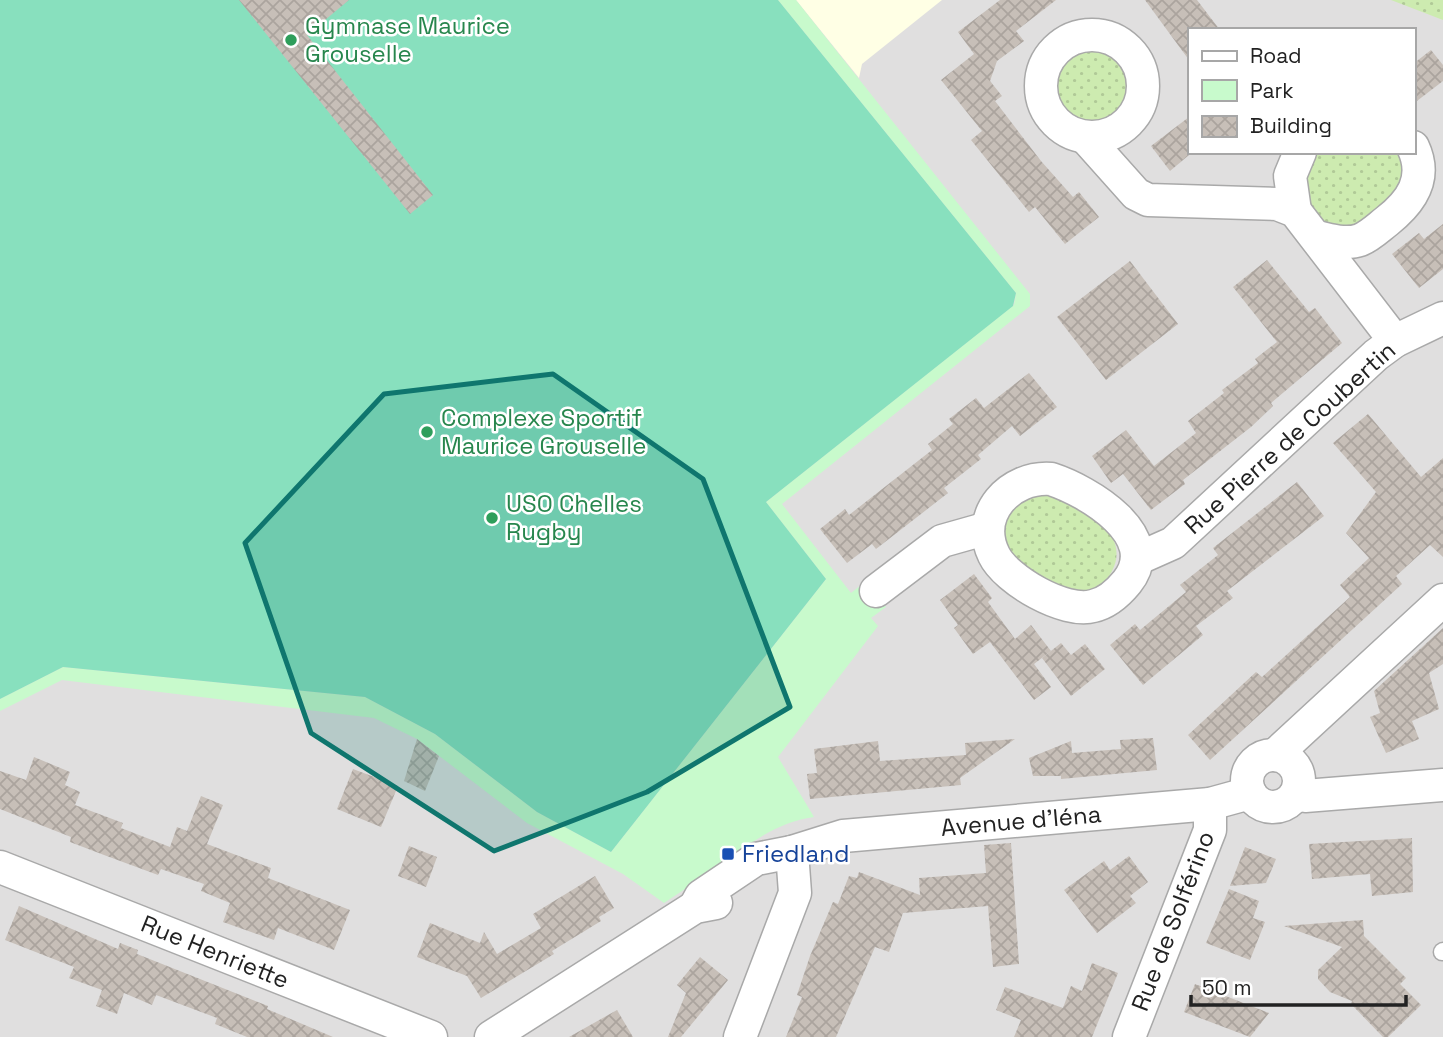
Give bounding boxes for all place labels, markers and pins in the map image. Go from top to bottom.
place label: Gymnase Maurice Grouselle [305,10,510,69]
marker: Gymnase Maurice Grouselle [283,32,299,48]
place label: Complexe Sportif Maurice Grouselle [441,402,646,461]
marker: Complexe Sportif Maurice Grouselle [419,424,435,440]
place label: USO Chelles Rugby [506,488,642,547]
marker: USO Chelles Rugby [484,510,500,526]
place label: Friedland [742,838,849,869]
marker: Friedland [720,846,736,862]

